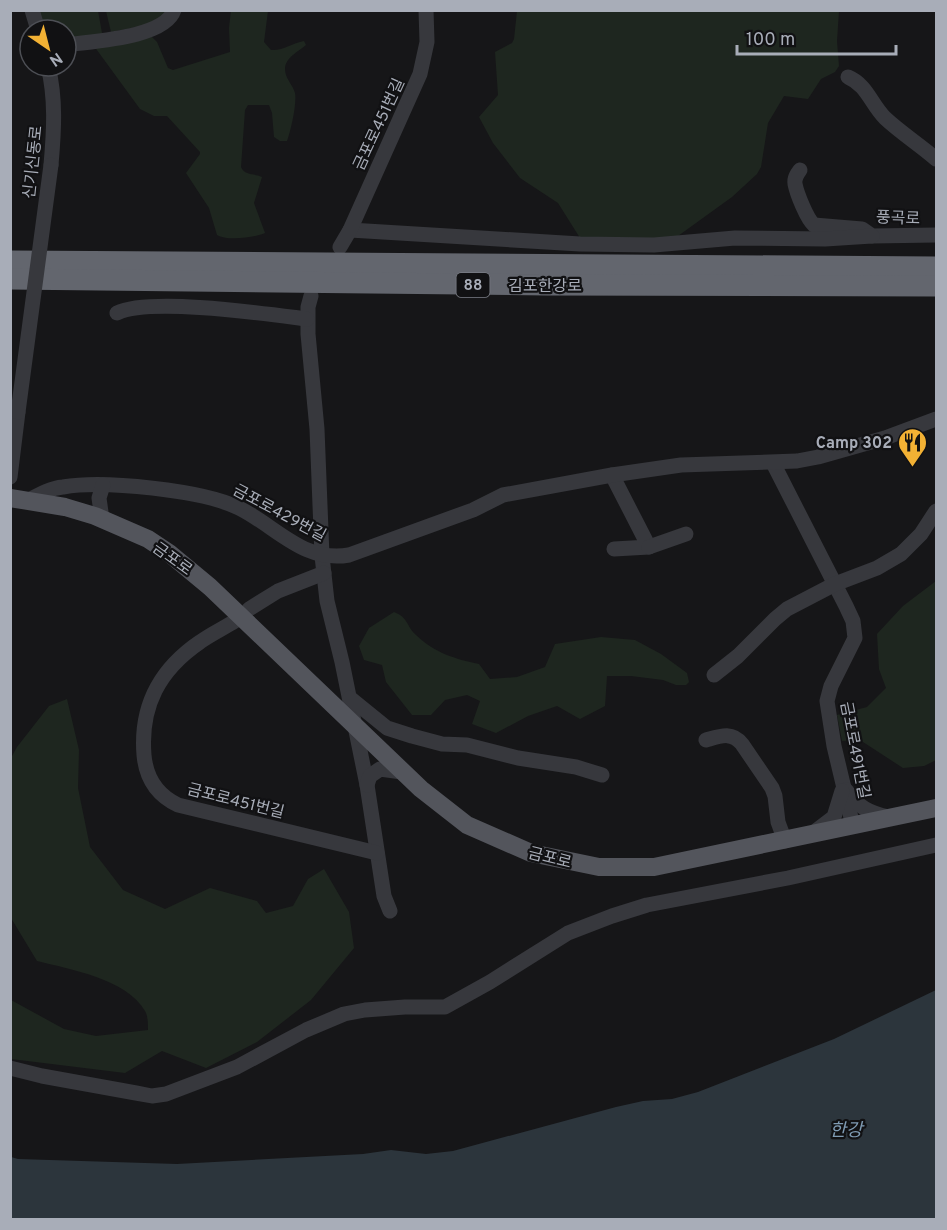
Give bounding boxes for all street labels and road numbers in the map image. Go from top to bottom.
street label: 금포로451번길 [350,76,410,174]
street label: 신기신동로 [20,124,48,200]
street label: 풍곡로 [876,208,921,230]
road number: 88 [456,273,490,297]
street label: 김포한강로 [508,277,582,297]
street label: 금포로429번길 [229,481,329,547]
street label: 금포로 [148,539,196,581]
street label: 금포로491번길 [835,700,873,801]
street label: 금포로451번길 [185,780,286,824]
street label: 금포로 [526,844,574,874]

